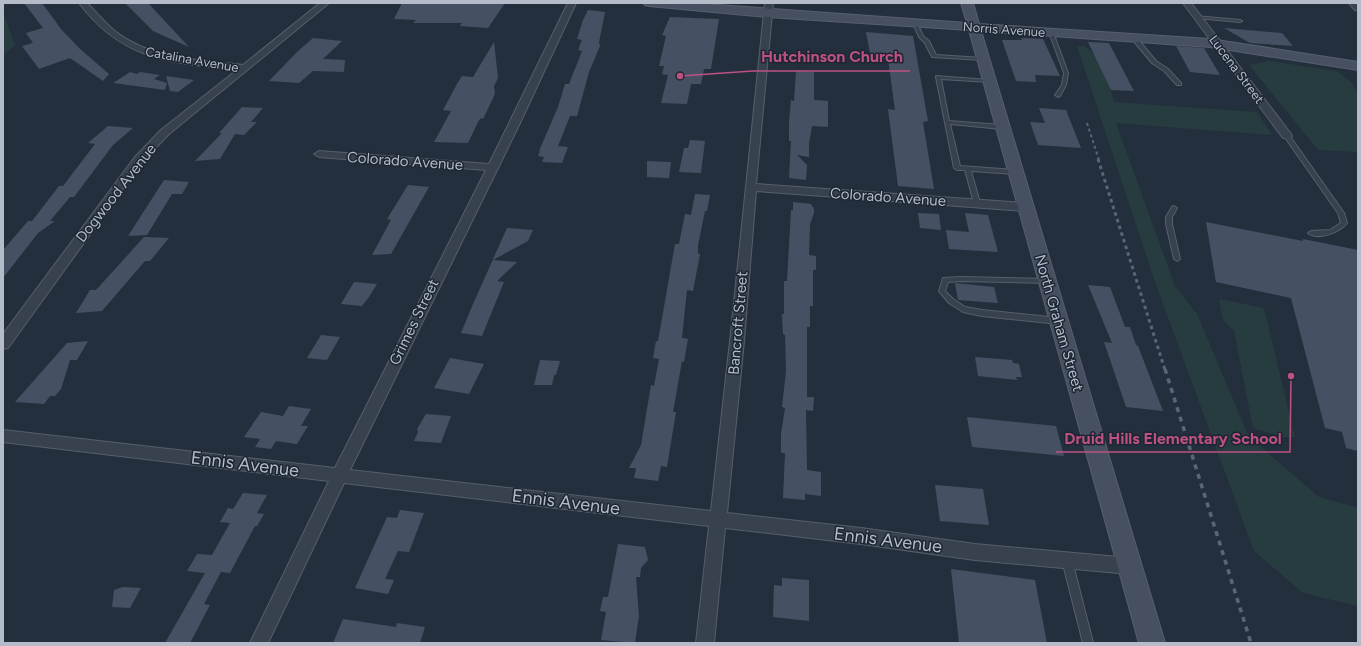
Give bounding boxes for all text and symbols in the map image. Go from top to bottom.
street label: Norris Avenue [962,19,1046,40]
street label: Lucena Street [1206,32,1267,106]
callout: Hutchinson Church [753,43,910,71]
street label: Catalina Avenue [144,44,240,75]
text: Hutchinson Church [761,47,903,66]
street label: Dogwood Avenue [72,140,160,246]
street label: Colorado Avenue [346,148,464,174]
street label: Colorado Avenue [829,184,947,210]
street label: North Graham Street [1031,252,1087,394]
street label: Bancroft Street [725,270,752,376]
street label: Grimes Street [385,276,443,368]
callout: Druid Hills Elementary School [1056,424,1290,452]
text: Druid Hills Elementary School [1064,429,1282,448]
street label: Ennis Avenue [190,446,300,482]
street label: Ennis Avenue [511,484,621,520]
street label: Ennis Avenue [833,522,943,558]

